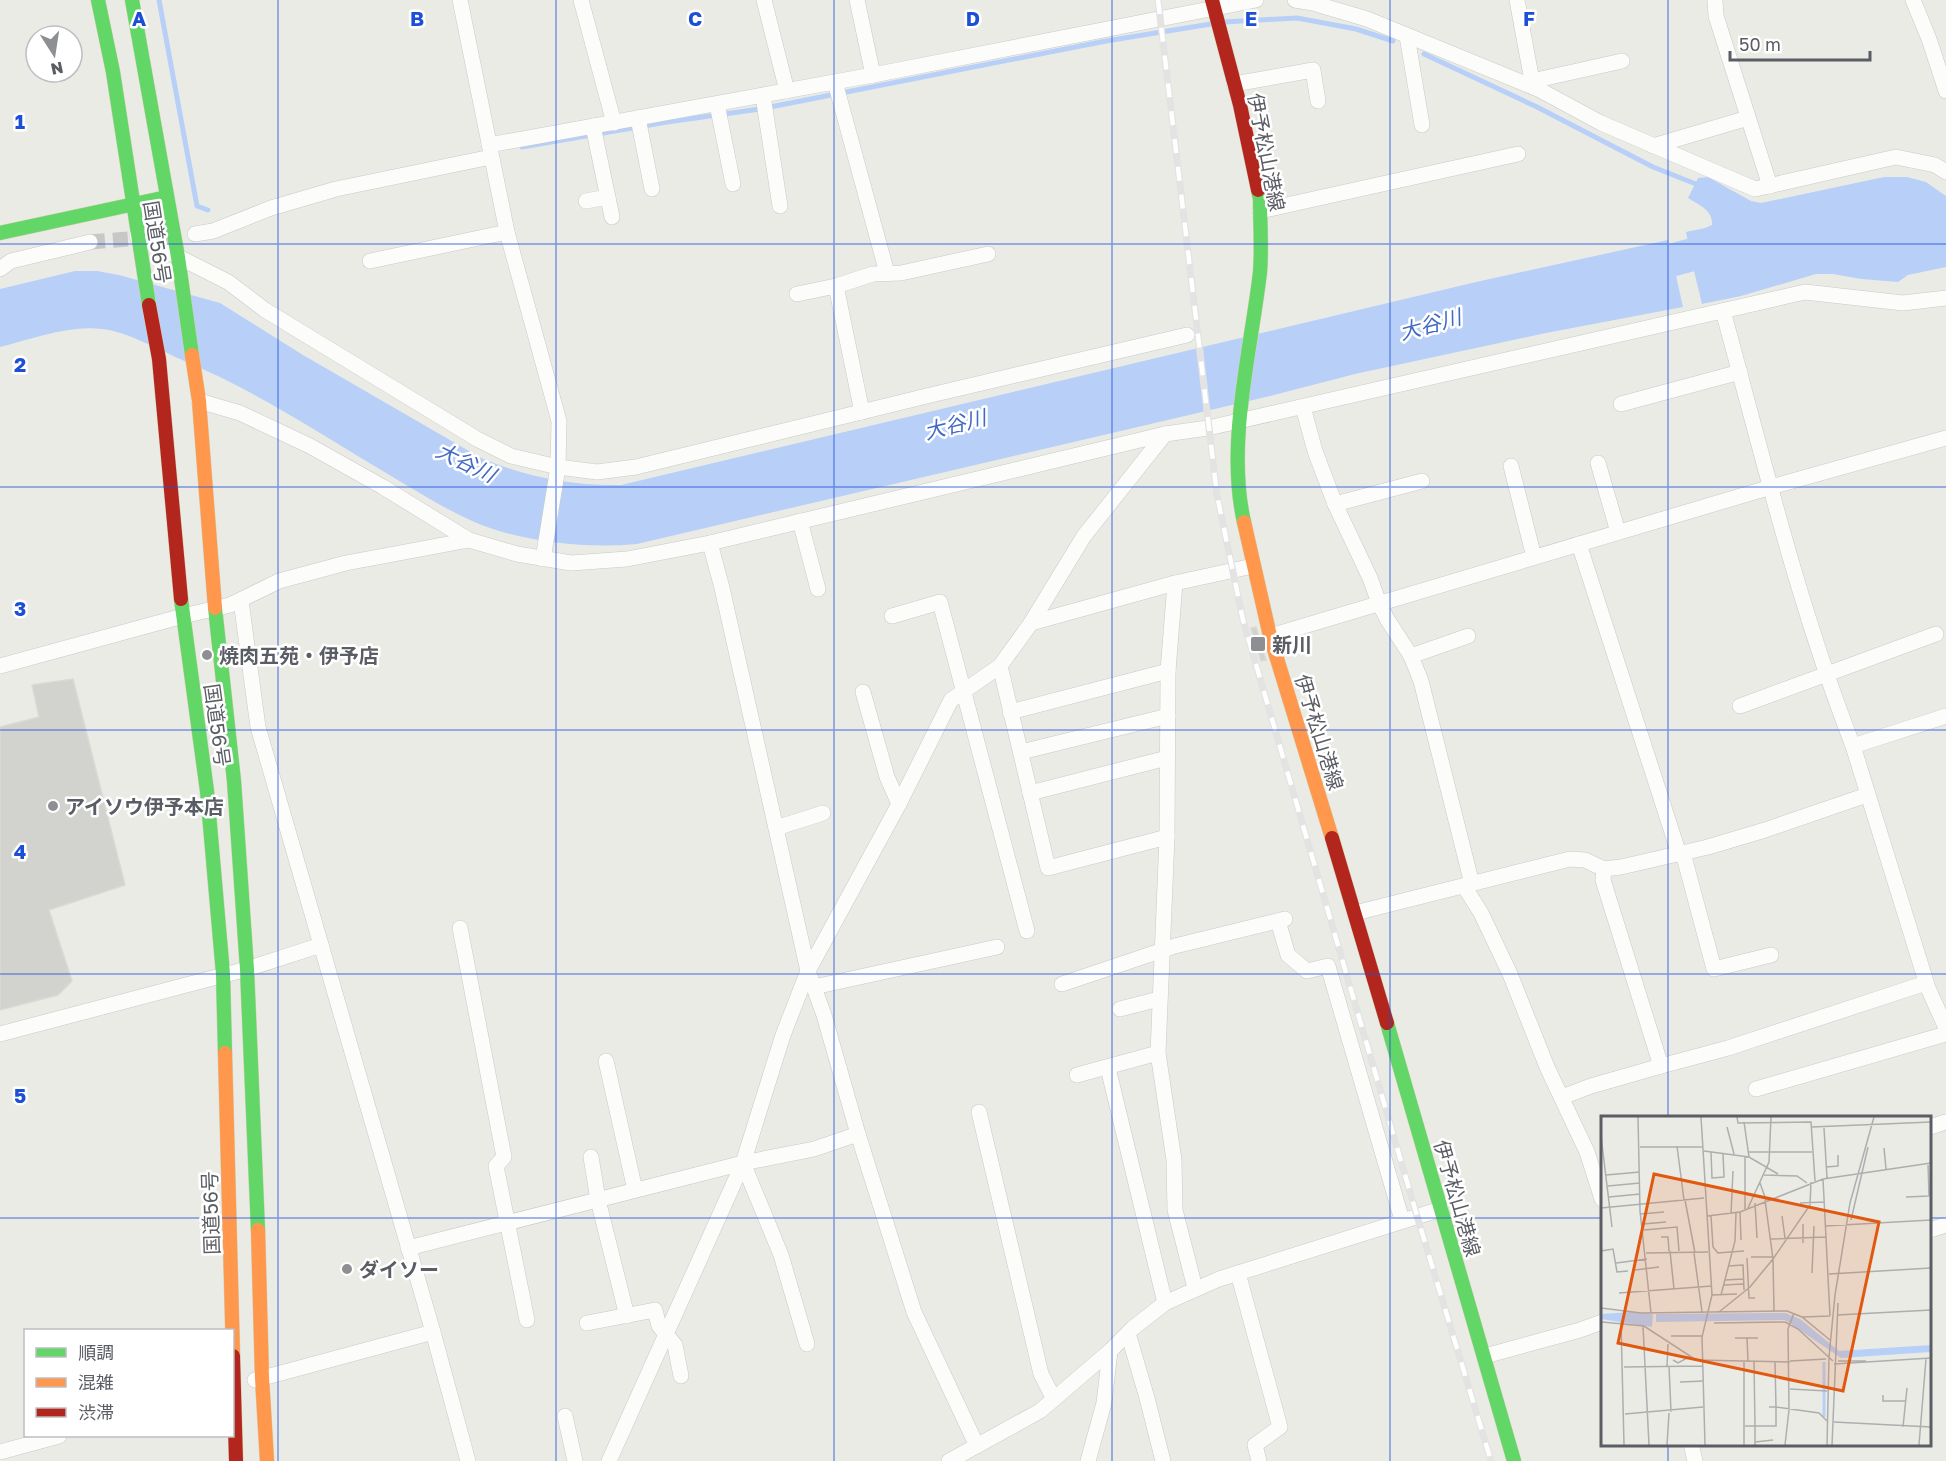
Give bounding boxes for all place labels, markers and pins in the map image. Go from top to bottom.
place label: 新川 [1272,632,1312,656]
marker: 新川 [1249,635,1267,653]
place label: 焼肉五苑・伊予店 [219,643,379,667]
marker: 焼肉五苑・伊予店 [200,648,214,662]
place label: アイソウ伊予本店 [65,794,224,818]
marker: アイソウ伊予本店 [46,799,60,813]
place label: ダイソー [359,1257,439,1281]
marker: ダイソー [340,1262,354,1276]

